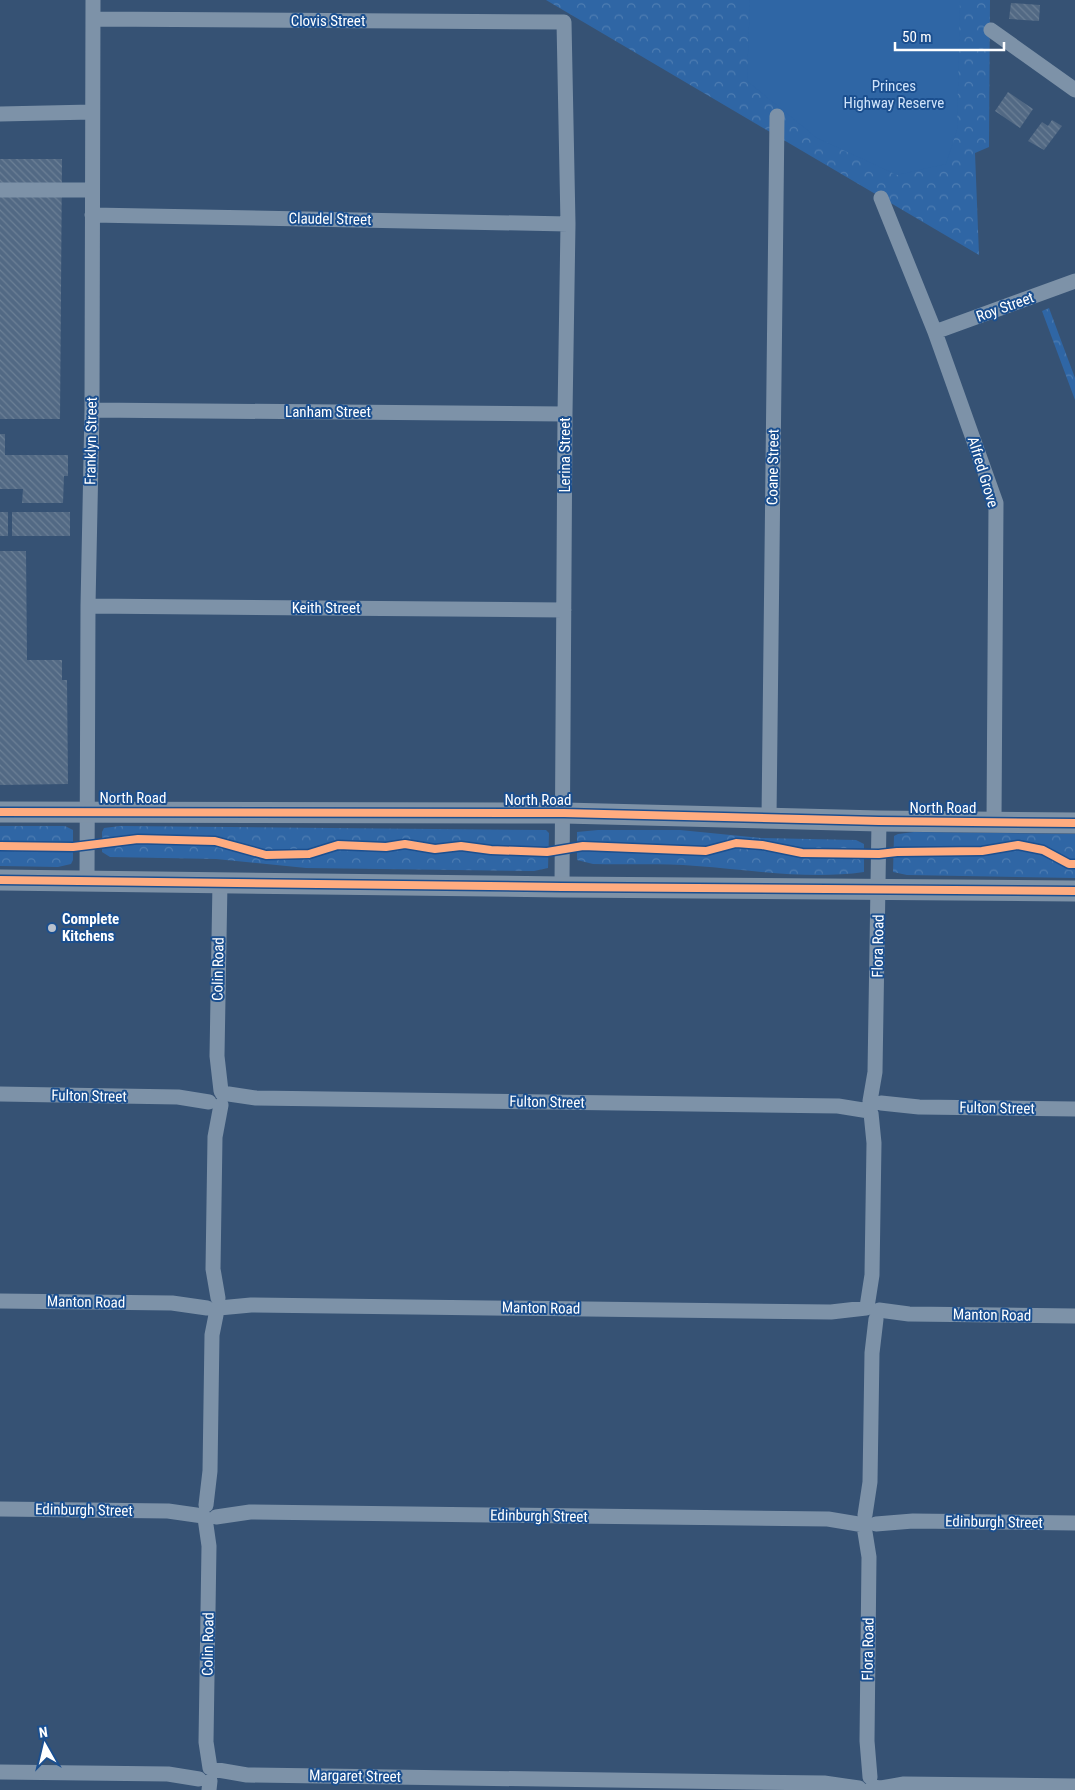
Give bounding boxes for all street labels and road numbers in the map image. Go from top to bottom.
street label: Clovis Street [291,12,365,30]
street label: Claudel Street [288,209,372,229]
street label: Roy Street [974,288,1036,326]
street label: Franklyn Street [81,397,101,485]
street label: Lanham Street [285,403,371,421]
street label: Lerina Street [556,417,574,493]
street label: Coane Street [763,429,783,505]
street label: Alfred Grove [964,434,1002,510]
street label: Keith Street [292,599,360,617]
street label: North Road [99,789,167,807]
street label: North Road [504,791,572,809]
street label: North Road [909,799,977,817]
street label: Flora Road [868,914,888,978]
street label: Colin Road [208,937,228,1001]
street label: Fulton Street [51,1086,127,1106]
street label: Fulton Street [509,1092,585,1112]
street label: Fulton Street [959,1098,1035,1118]
street label: Manton Road [47,1292,125,1312]
street label: Manton Road [502,1298,580,1318]
street label: Manton Road [953,1305,1031,1325]
street label: Edinburgh Street [35,1500,133,1520]
street label: Edinburgh Street [490,1506,588,1526]
street label: Edinburgh Street [945,1512,1043,1532]
street label: Colin Road [198,1612,218,1676]
street label: Flora Road [858,1617,878,1681]
street label: Margaret Street [309,1766,401,1786]

